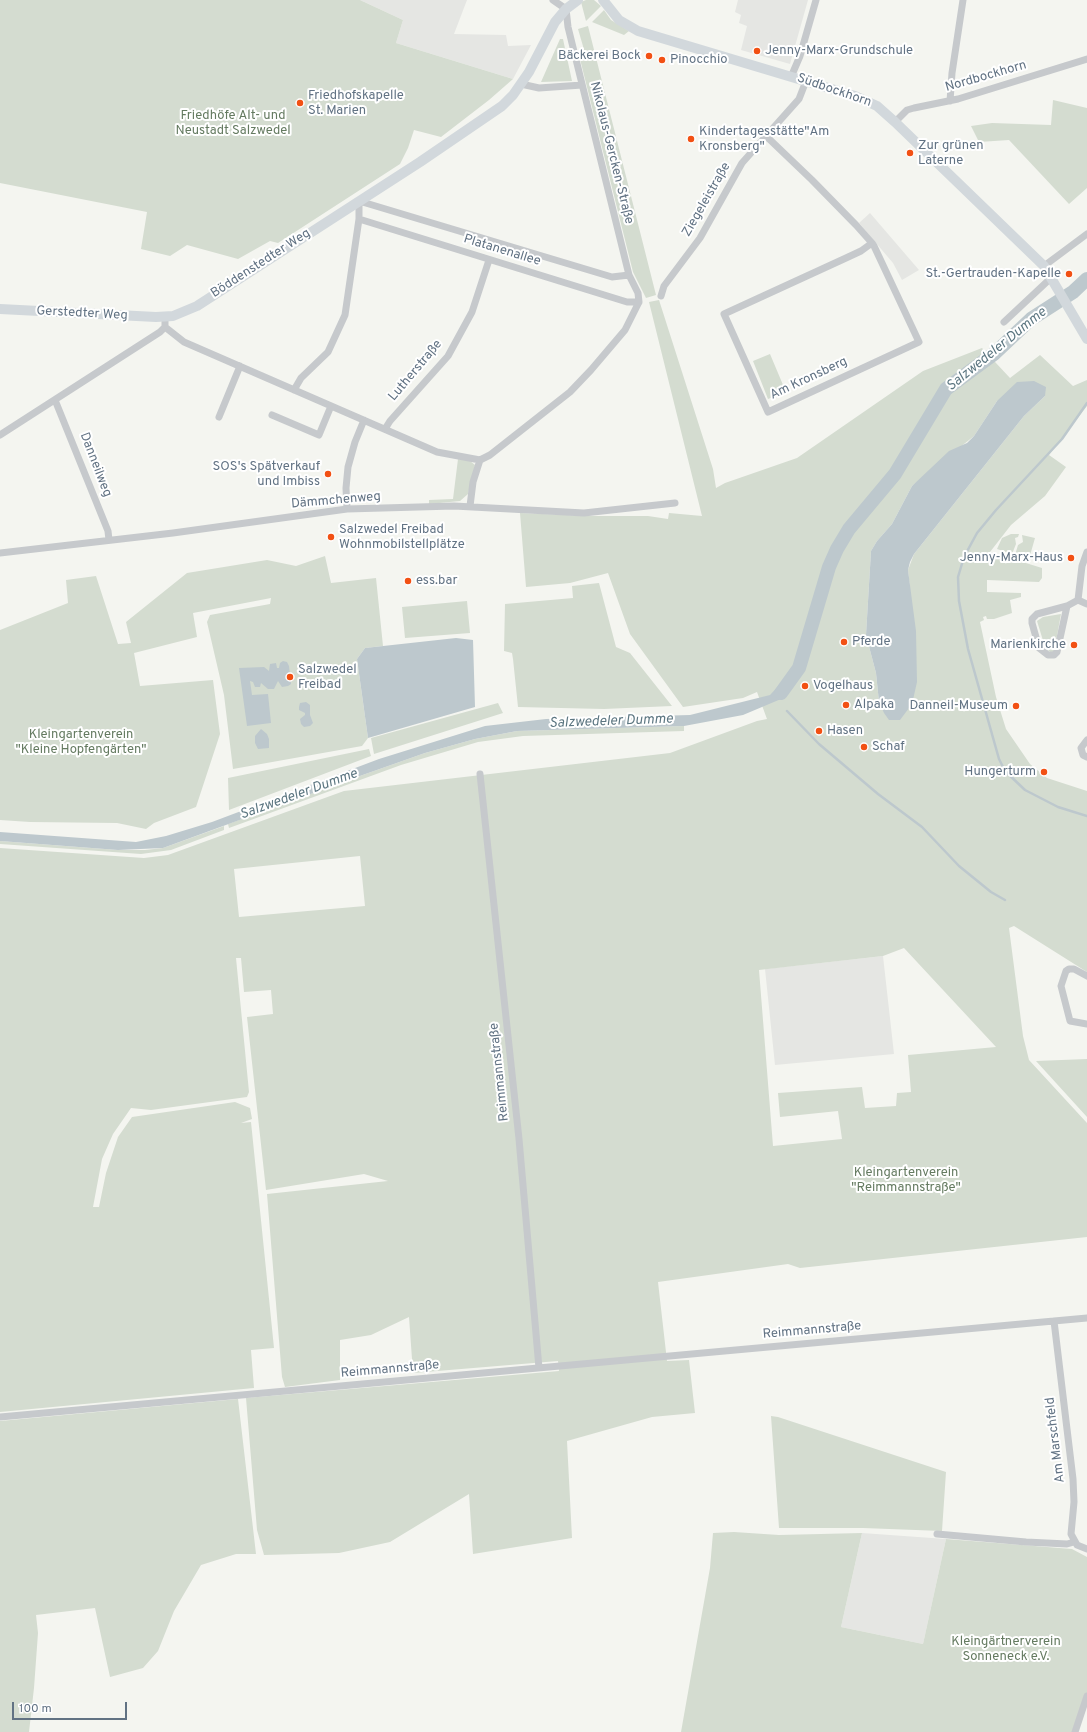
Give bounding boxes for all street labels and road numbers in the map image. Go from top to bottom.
street label: Nordbockhorn [944,58,1028,96]
street label: Südbockhorn [795,71,873,111]
street label: Nikolaus-Gercken-Straße [586,80,636,226]
street label: Ziegeleistraße [679,160,735,240]
street label: Böddenstedter Weg [208,226,314,302]
street label: Platanenallee [462,232,542,270]
street label: Gerstedter Weg [36,304,128,324]
street label: Lutherstraße [386,337,446,405]
street label: Am Kronsberg [768,354,850,404]
street label: Danneilweg [76,430,114,500]
street label: Dämmchenweg [290,489,382,513]
street label: Reimmannstraße [487,1022,513,1122]
street label: Reimmannstraße [762,1319,862,1343]
street label: Reimmannstraße [340,1358,440,1382]
street label: Am Marschfeld [1043,1396,1069,1484]

